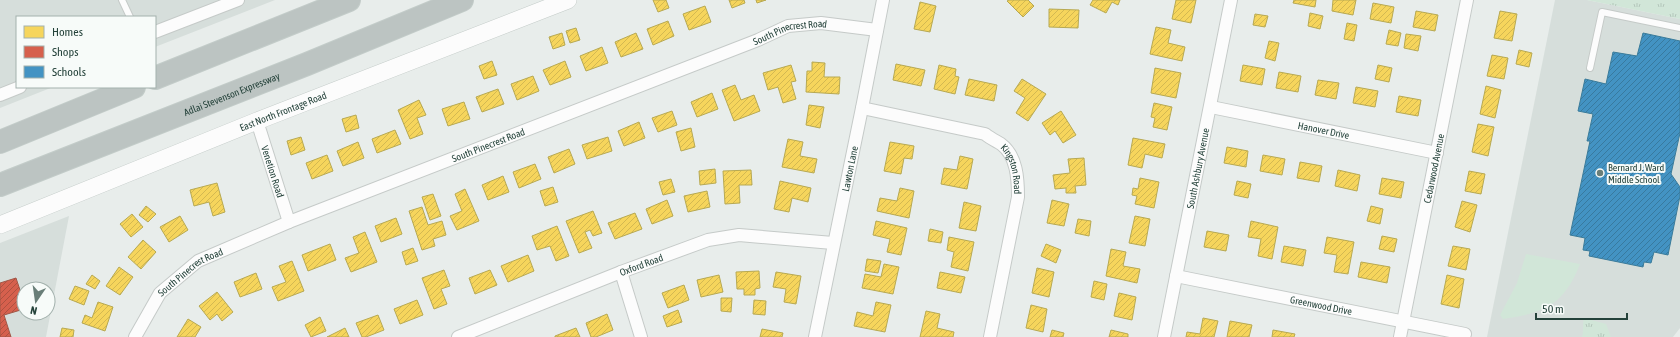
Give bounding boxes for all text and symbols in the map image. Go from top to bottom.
legend [16,16,156,88]
street label: South Pinecrest Road [751,18,828,47]
text: Homes [52,25,83,39]
text: Shops [52,45,78,59]
text: Schools [52,65,86,79]
street label: Adlai Stevenson Expressway [182,70,281,118]
street label: East North Frontage Road [238,89,328,133]
street label: Hanover Drive [1297,120,1351,141]
street label: South Pinecrest Road [450,126,527,164]
street label: South Ashbury Avenue [1185,127,1212,210]
street label: Cedarwood Avenue [1422,132,1446,204]
street label: Kingston Road [998,142,1023,195]
street label: Venetion Road [259,144,286,199]
street label: Lawton Lane [840,144,860,192]
place label: Bernard J. Ward Middle School [1608,162,1664,185]
marker: Bernard J. Ward Middle School [1595,168,1605,178]
street label: South Pinecrest Road [156,246,225,298]
street label: Oxford Road [618,252,665,278]
north arrow [16,281,56,321]
street label: Greenwood Drive [1289,294,1353,317]
scale bar [1536,295,1627,321]
text: 50 m [1542,302,1564,316]
text: N [29,304,38,317]

